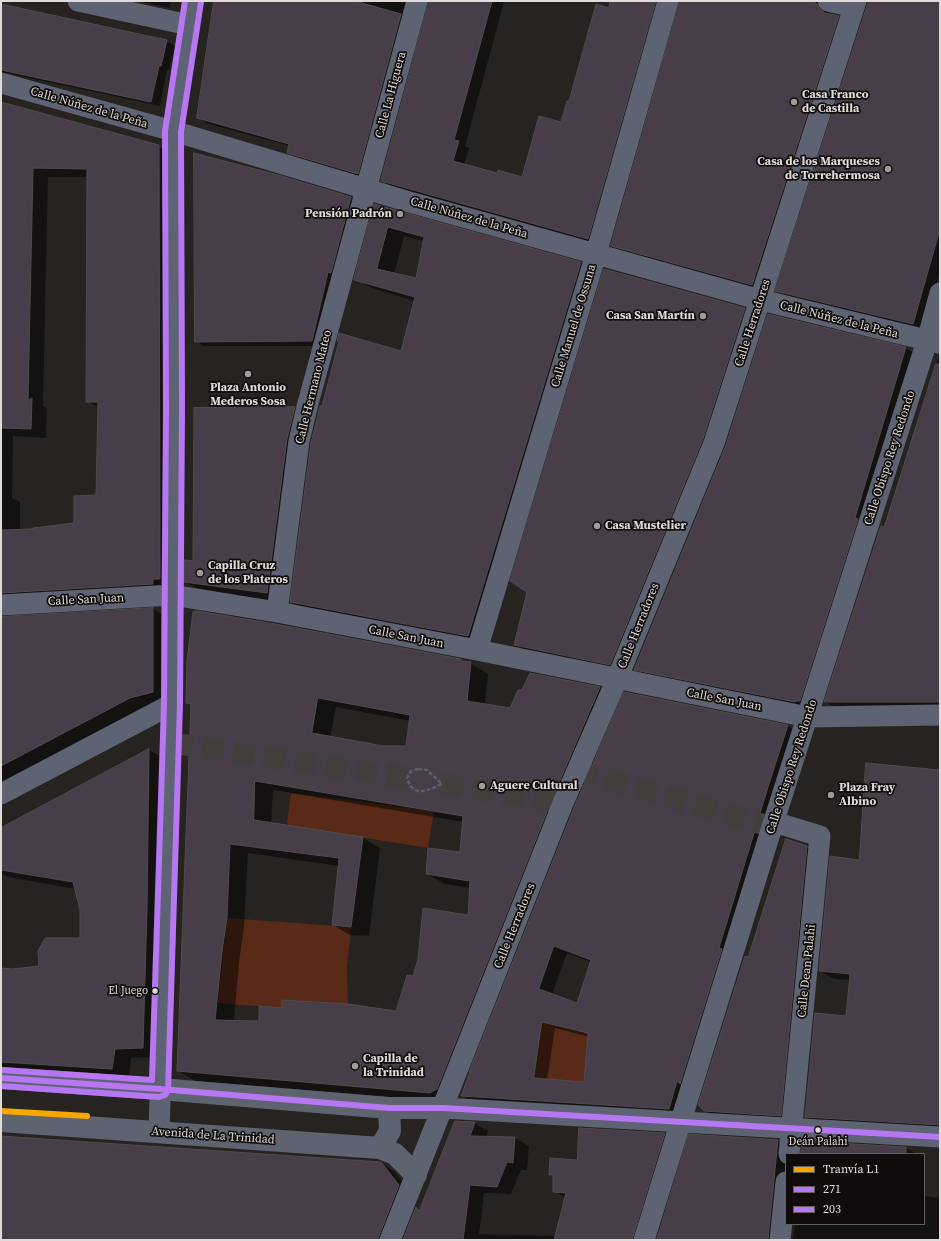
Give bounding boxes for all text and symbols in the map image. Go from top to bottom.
street label: Calle La Higuera [373,50,409,140]
street label: Calle Núñez de la Peña [29,84,149,132]
place label: Casa Franco de Castilla [802,88,869,116]
marker: Casa Franco de Castilla [789,97,799,107]
place label: Casa de los Marqueses de Torrehermosa [757,155,880,183]
marker: Casa de los Marqueses de Torrehermosa [883,164,893,174]
street label: Calle Núñez de la Peña [409,194,529,242]
place label: Pensión Padrón [305,207,392,221]
marker: Pensión Padrón [395,209,405,219]
street label: Calle Manuel de Ossuna [548,263,600,389]
street label: Calle Herradores [732,278,774,368]
street label: Calle Núñez de la Peña [778,298,900,342]
place label: Casa San Martín [606,309,695,323]
marker: Casa San Martín [698,311,708,321]
street label: Calle Hermano Mateo [293,329,335,445]
marker: Plaza Antonio Mederos Sosa [243,369,253,379]
place label: Plaza Antonio Mederos Sosa [210,381,286,409]
street label: Calle Obispo Rey Redondo [861,389,919,527]
place label: Casa Mustelier [605,519,686,533]
marker: Casa Mustelier [592,521,602,531]
place label: Capilla Cruz de los Plateros [208,559,288,587]
marker: Capilla Cruz de los Plateros [195,568,205,578]
street label: Calle Herradores [615,581,663,671]
street label: Calle San Juan [47,591,125,609]
street label: Calle San Juan [367,623,445,651]
street label: Calle San Juan [685,686,763,714]
street label: Calle Obispo Rey Redondo [763,698,821,836]
place label: Aguere Cultural [490,779,578,793]
marker: Aguere Cultural [477,781,487,791]
place label: Plaza Fray Albino [839,781,895,809]
marker: Plaza Fray Albino [826,790,836,800]
street label: Calle Herradores [491,881,539,971]
street label: Calle Dean Palahi [795,924,819,1018]
place label: El Juego [108,984,148,998]
marker: El Juego [150,986,160,996]
place label: Capilla de la Trinidad [363,1052,424,1080]
marker: Capilla de la Trinidad [350,1061,360,1071]
street label: Avenida de La Trinidad [151,1125,275,1147]
marker: Deán Palahi [813,1125,823,1135]
place label: Deán Palahi [789,1135,847,1149]
legend [785,1153,925,1225]
text: Tranvía L1 [823,1161,880,1177]
text: 271 [823,1181,841,1197]
text: 203 [823,1201,841,1217]

